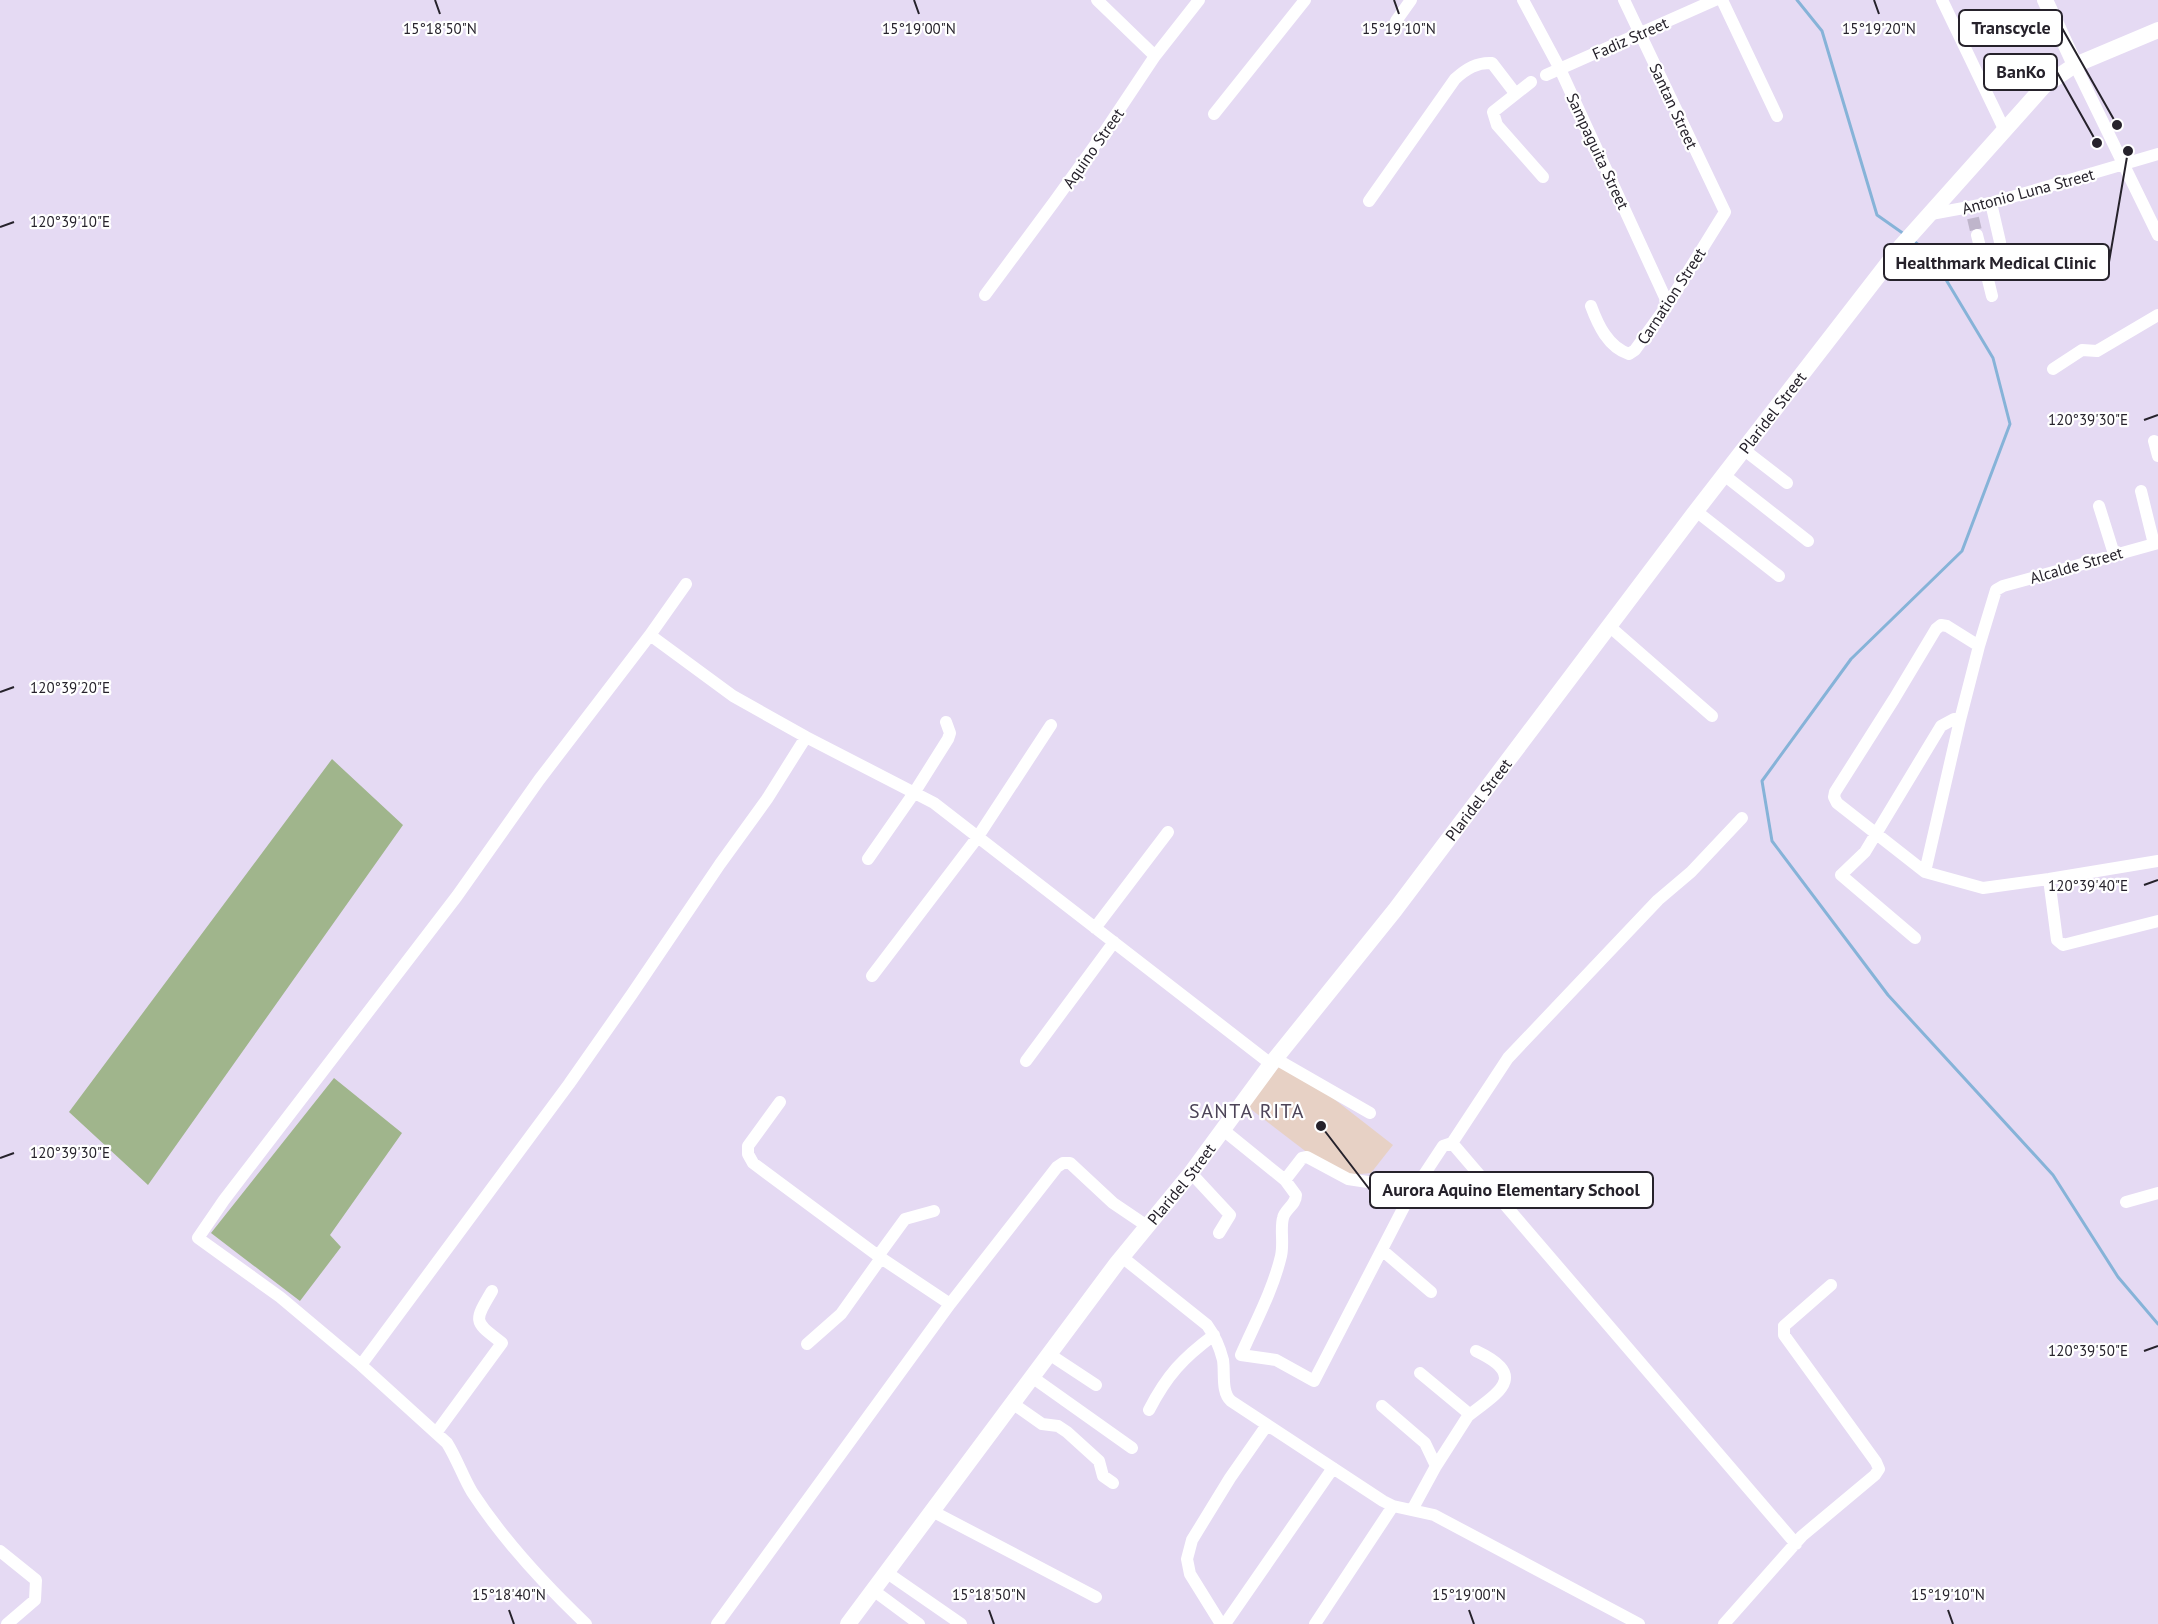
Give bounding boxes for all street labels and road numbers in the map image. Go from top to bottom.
street label: Fadiz Street [1589,12,1672,64]
street label: Santan Street [1645,60,1703,153]
street label: Sampaguita Street [1562,90,1634,213]
street label: Aquino Street [1058,104,1128,192]
street label: Antonio Luna Street [1960,164,2097,218]
street label: Carnation Street [1632,243,1710,348]
street label: Plaridel Street [1734,367,1811,457]
street label: Alcalde Street [2027,542,2125,588]
street label: Plaridel Street [1441,754,1516,845]
street label: Plaridel Street [1143,1139,1220,1229]

